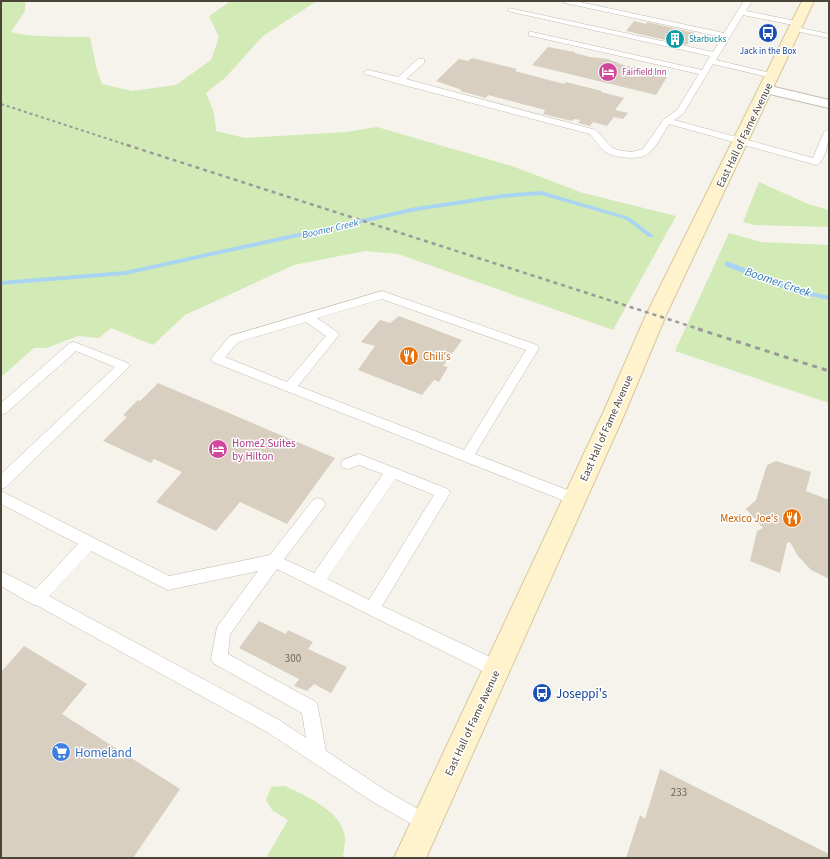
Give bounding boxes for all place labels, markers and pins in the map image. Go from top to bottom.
bus stop icon: Jack in the Box [757,22,779,44]
building icon: Starbucks [664,28,686,50]
place label: Starbucks [689,33,727,46]
place label: Jack in the Box [740,45,796,58]
hotel icon: Fairfield Inn [597,61,619,83]
place label: Fairfield Inn [622,66,667,79]
restaurant icon: Chili's [398,345,420,367]
place label: Chili's [423,349,451,364]
place label: Home2 Suites by Hilton [232,436,296,464]
hotel icon: Home2 Suites by Hilton [207,438,229,460]
restaurant icon: Mexico Joe's [781,507,803,529]
place label: Mexico Joe's [720,511,778,526]
bus stop icon: Joseppi's [531,682,553,704]
place label: Joseppi's [556,685,608,703]
supermarket icon: Homeland [50,741,72,763]
place label: Homeland [75,744,132,762]

